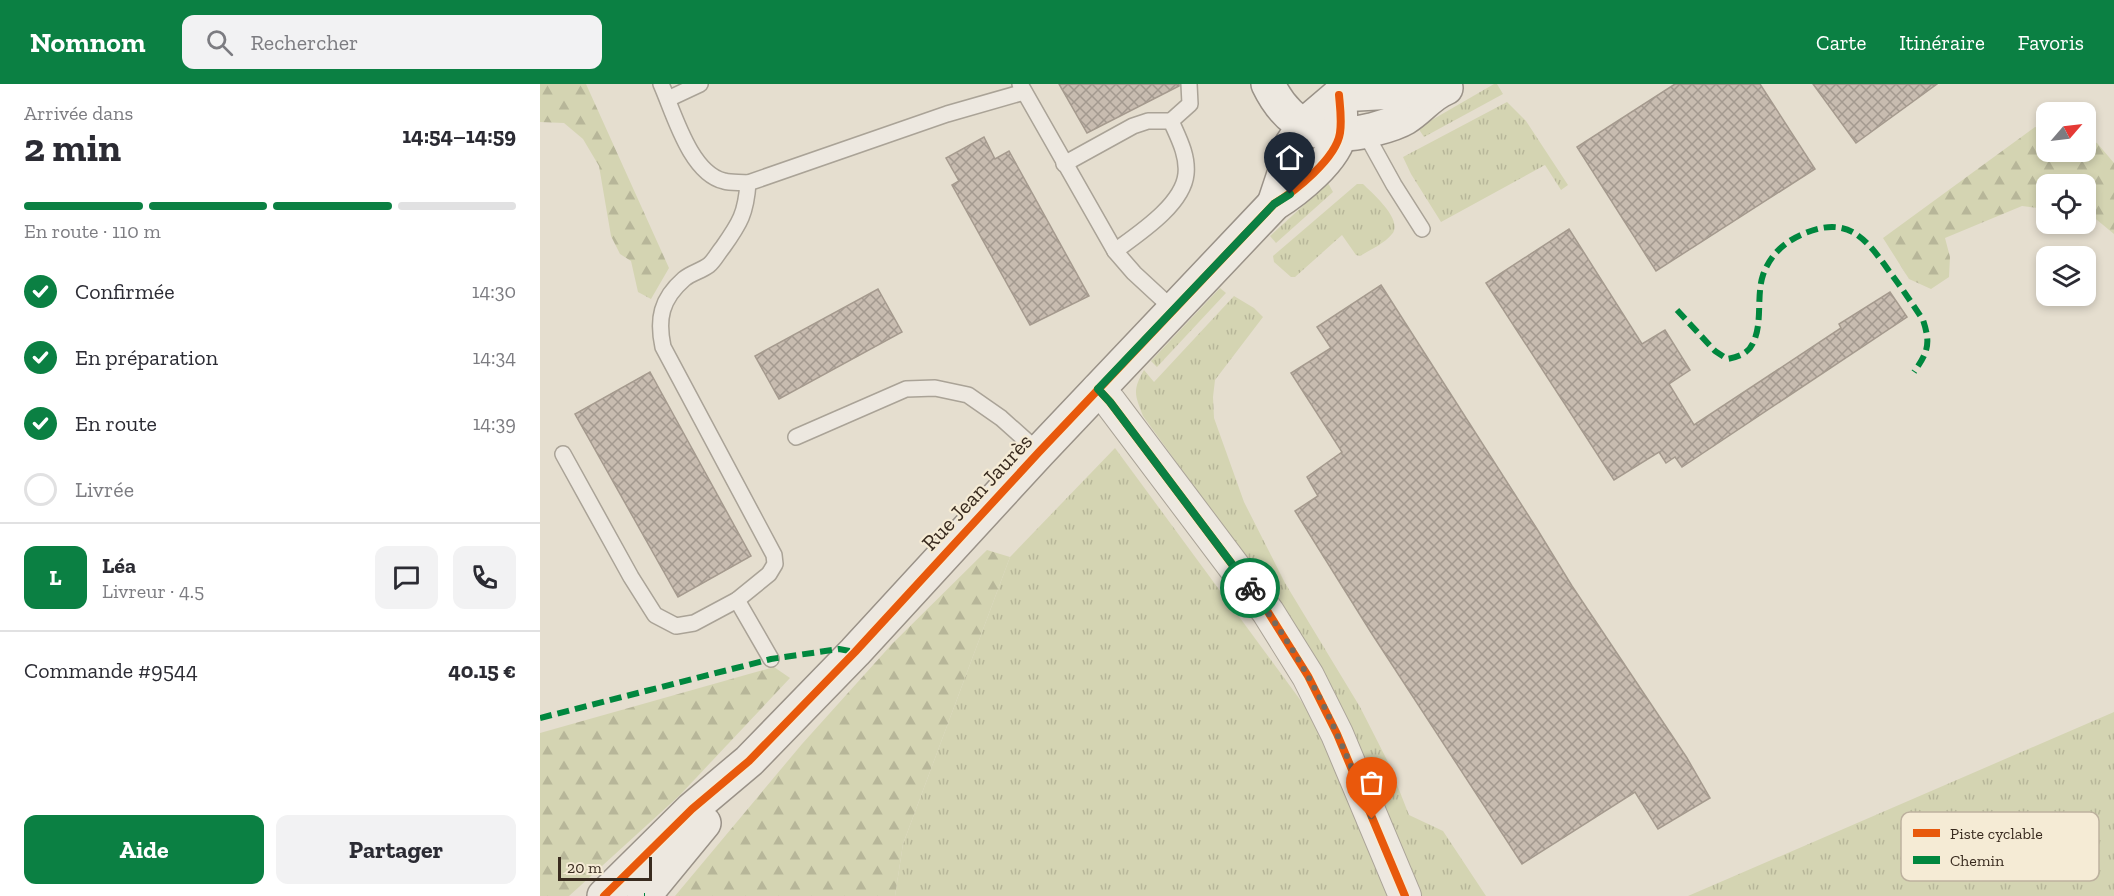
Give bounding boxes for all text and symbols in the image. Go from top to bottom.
search box [182,15,602,69]
text: Nomnom [30,26,146,59]
icon: search [203,26,236,59]
text: Rechercher [251,29,358,56]
text: Carte [1816,30,1866,55]
text: Itinéraire [1899,30,1985,55]
text: Favoris [2018,30,2084,55]
text: Arrivée dans [24,101,133,125]
north arrow [2036,102,2096,162]
map controls [2036,102,2096,306]
text: 14:54–14:59 [402,122,516,149]
text: 2 min [24,124,121,171]
pin [1264,132,1315,194]
icon: home [1273,141,1306,174]
button: locate [2036,174,2096,234]
text: En route · 110 m [24,219,161,243]
button: layers [2036,246,2096,306]
icon: check [24,275,57,308]
text: Confirmée [75,278,175,305]
text: 14:30 [472,279,516,303]
icon: check [24,341,57,374]
text: En préparation [75,344,218,371]
text: 14:34 [472,345,516,369]
icon: check [24,407,57,440]
text: En route [75,410,157,437]
text: 14:39 [473,411,516,435]
street label: Rue Jean Jaurès [916,428,1038,556]
text: Livrée [75,476,134,503]
button: chat [375,546,438,609]
button: phone [453,546,516,609]
text: Léa [102,552,136,579]
courier [1220,558,1280,618]
text: L [49,564,62,591]
icon: bike [1234,572,1267,605]
text: Livreur · 4.5 [102,579,204,603]
text: Commande #9544 [24,657,198,684]
text: 40.15 € [448,657,516,684]
pin [1346,757,1397,819]
icon: bag [1355,766,1388,799]
legend [1901,812,2099,881]
button: Aide [24,815,264,884]
button: Partager [276,815,516,884]
text: Piste cyclable [1950,824,2043,843]
text: Chemin [1950,851,2005,870]
scale bar [558,854,652,882]
text: 20 m [567,858,602,877]

